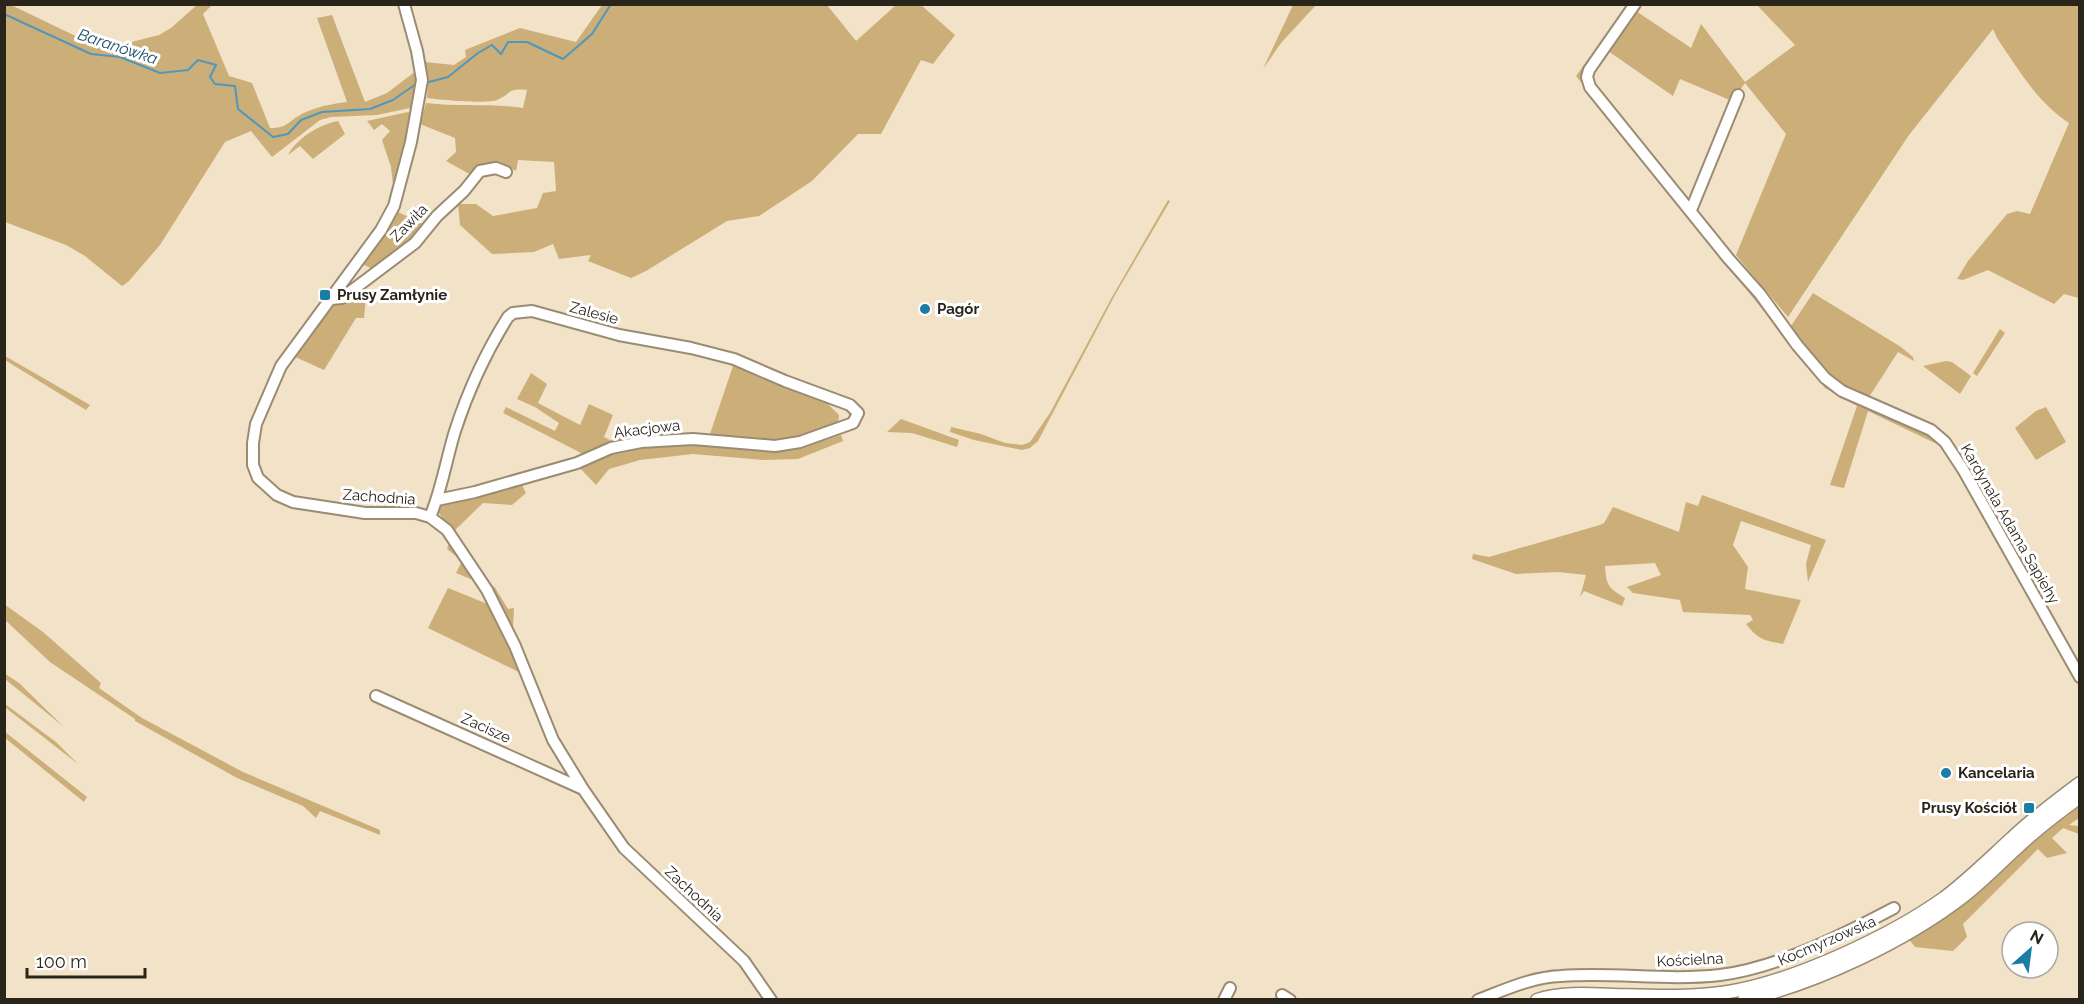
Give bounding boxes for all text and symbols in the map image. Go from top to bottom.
water label: Baranówka [76,25,160,68]
street label: Zawiła [387,200,431,246]
place label: Prusy Zamłynie [337,286,447,304]
marker: Prusy Zamłynie [318,288,332,302]
street label: Zalesie [568,298,621,328]
place label: Pagór [937,300,979,318]
marker: Pagór [918,302,932,316]
street label: Akacjowa [613,416,681,442]
street label: Kardynała Adama Sapiehy [1957,441,2063,607]
street label: Zachodnia [342,485,416,509]
street label: Zacisze [458,709,514,747]
place label: Kancelaria [1958,764,2035,782]
marker: Kancelaria [1939,766,1953,780]
place label: Prusy Kościół [1921,799,2018,817]
marker: Prusy Kościół [2022,801,2036,815]
street label: Zachodnia [661,863,727,925]
street label: Kocmyrzowska [1775,912,1879,970]
north arrow [2000,920,2060,980]
text: N [2027,926,2047,948]
scale bar [27,941,146,979]
street label: Kościelna [1656,949,1724,971]
text: 100 m [36,951,87,972]

